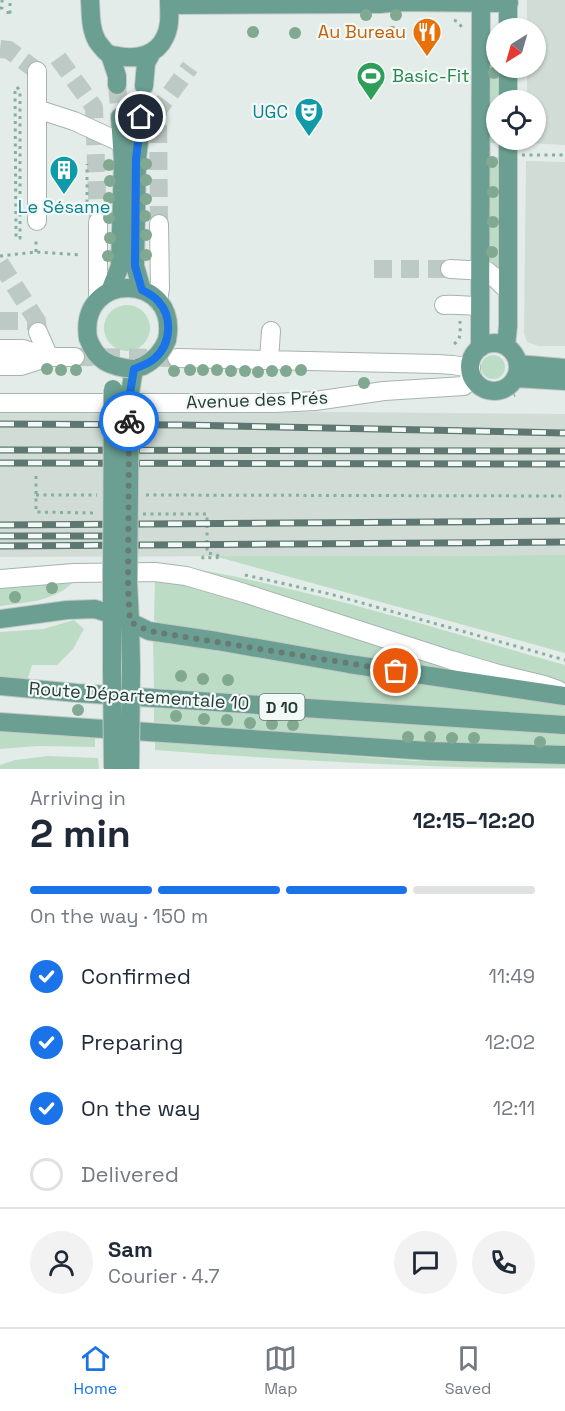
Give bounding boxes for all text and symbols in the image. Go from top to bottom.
restaurant icon: Au Bureau [411,16,443,58]
north arrow [486,18,546,78]
map controls [486,18,546,150]
place label: Au Bureau [318,20,406,43]
sports icon: Basic-Fit [355,60,387,102]
place label: Basic-Fit [392,64,469,87]
button: locate [486,90,546,150]
pin [115,91,166,142]
theatre icon: UGC [293,96,325,138]
icon: home [124,100,157,133]
place label: UGC [253,100,288,123]
building icon: Le Sésame [48,154,80,196]
place label: Le Sésame [18,195,110,218]
street label: Avenue des Prés [186,386,328,413]
courier [99,391,159,451]
icon: bike [113,405,146,438]
pin [370,645,421,696]
icon: bag [379,654,412,687]
street label: Route Départementale 10 [28,676,250,715]
road number: D 10 [260,694,304,720]
text: Arriving in [30,785,126,811]
text: 12:15–12:20 [413,806,535,834]
text: 2 min [30,809,131,858]
text: On the way · 150 m [30,903,208,929]
icon: check [30,960,63,993]
text: Confirmed [81,962,191,990]
text: 11:49 [488,963,535,989]
icon: check [30,1026,63,1059]
text: Preparing [81,1028,183,1056]
text: 12:02 [485,1029,535,1055]
icon: check [30,1092,63,1125]
text: On the way [81,1094,200,1122]
text: 12:11 [493,1095,535,1121]
text: Delivered [81,1160,179,1188]
button: person [30,1231,93,1294]
button: chat [394,1231,457,1294]
button: phone [472,1231,535,1294]
text: Sam [108,1235,153,1263]
text: Courier · 4.7 [108,1263,219,1289]
tab: Home [74,1342,117,1399]
tab: Map [264,1342,298,1399]
tab: Saved [445,1342,491,1399]

